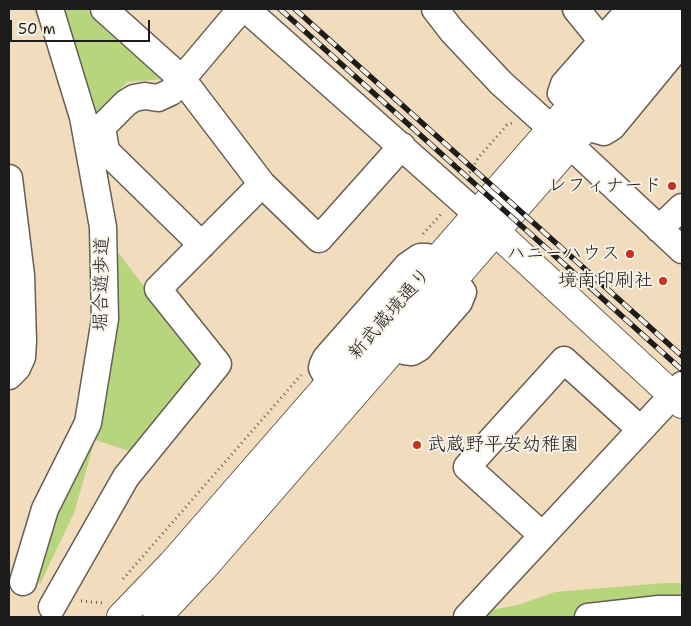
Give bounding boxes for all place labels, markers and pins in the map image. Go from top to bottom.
place label: レフィナード [548,175,662,197]
marker: レフィナード [666,180,678,192]
place label: ハニーハウス [506,243,620,265]
marker: ハニーハウス [624,248,636,260]
place label: 境南印刷社 [558,270,653,292]
marker: 境南印刷社 [657,275,669,287]
place label: 武蔵野平安幼稚園 [427,434,579,456]
marker: 武蔵野平安幼稚園 [411,439,423,451]

